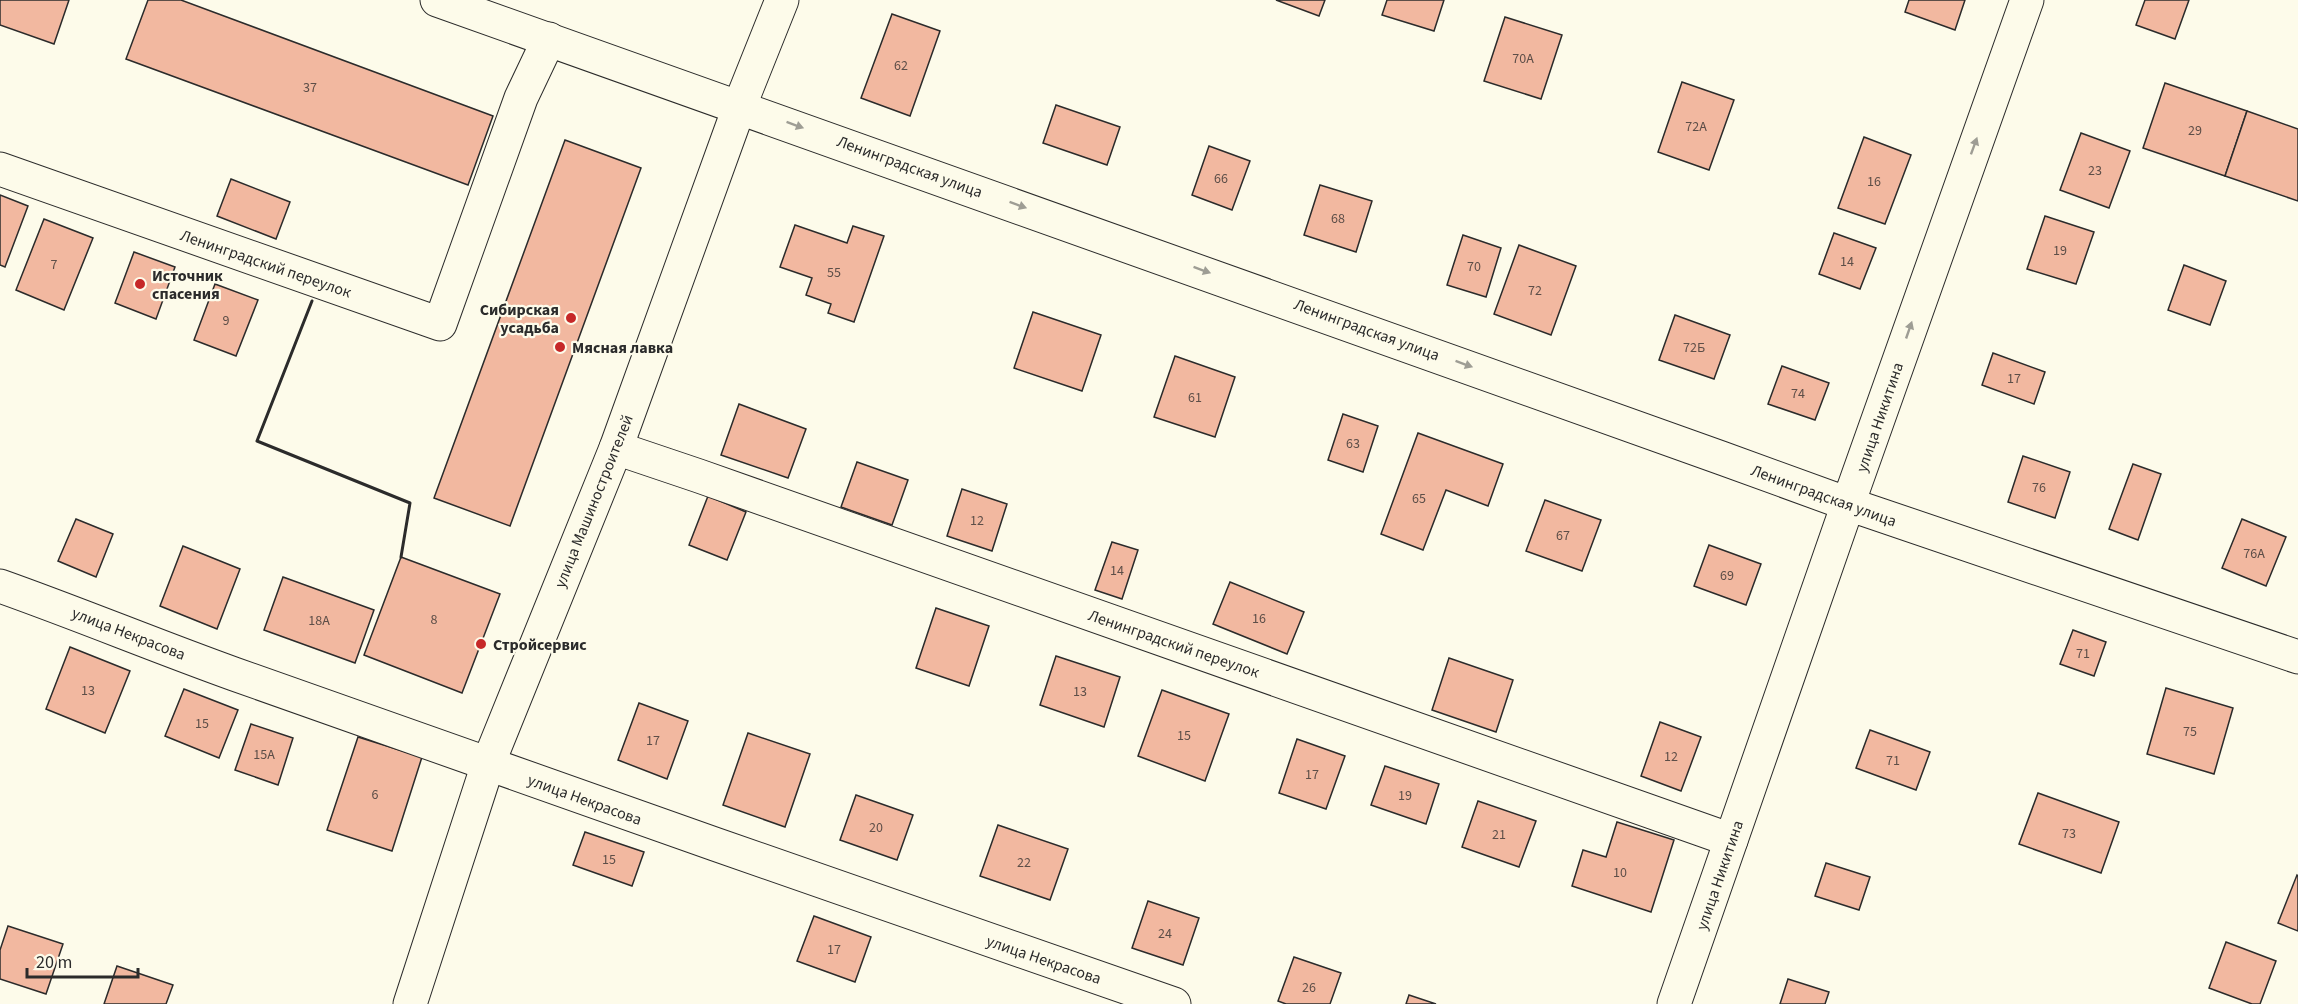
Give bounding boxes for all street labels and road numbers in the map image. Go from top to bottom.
street label: Ленинградская улица [834,130,985,204]
street label: Ленинградский переулок [177,224,354,304]
street label: Ленинградская улица [1291,293,1442,367]
street label: улица Никитина [1851,359,1909,475]
street label: улица Машиностроителей [549,411,639,591]
street label: Ленинградская улица [1748,459,1899,533]
street label: улица Некрасова [69,602,189,666]
street label: Ленинградский переулок [1085,604,1262,684]
street label: улица Некрасова [525,769,645,831]
street label: улица Никитина [1691,817,1749,933]
street label: улица Некрасова [983,930,1104,990]

